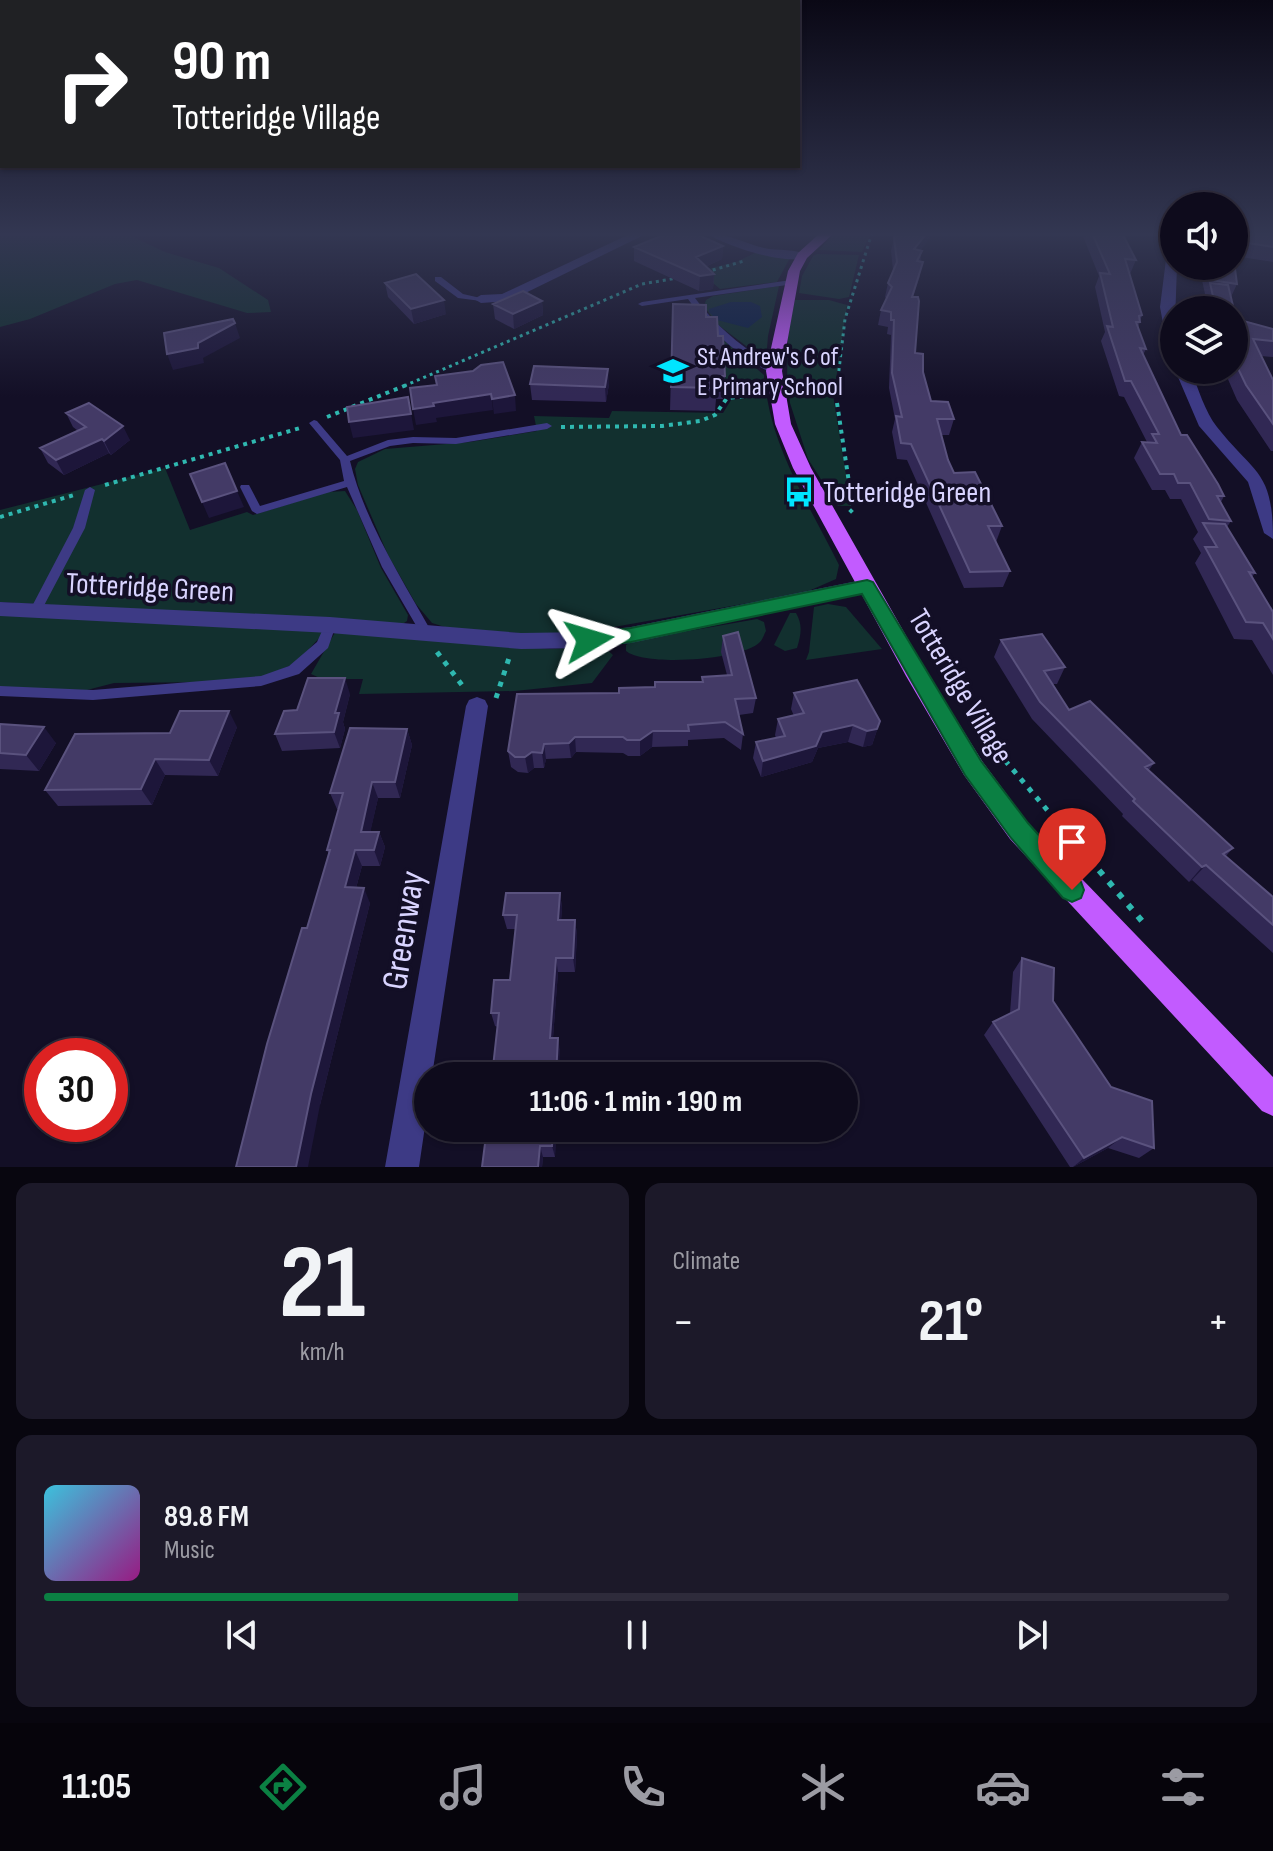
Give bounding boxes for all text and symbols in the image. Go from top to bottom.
text: 90 m [172,29,271,96]
icon: right [40,32,144,136]
text: Totteridge Village [172,97,381,140]
map controls [1160,192,1248,384]
button: sound [1160,192,1248,280]
button: layers [1160,296,1248,384]
place label: St Andrew's C of E Primary School [697,342,843,403]
school or university icon: St Andrew's C of E Primary School [656,354,690,388]
bus stop icon: Totteridge Green [782,475,816,509]
place label: Totteridge Green [823,475,991,511]
street label: Totteridge Green [65,566,235,610]
position arrow [547,598,631,682]
street label: Totteridge Village [900,603,1020,770]
pin [1038,808,1106,890]
icon: arrive [1050,820,1094,864]
street label: Greenway [374,868,435,993]
speed limit sign: 30 [24,1038,128,1142]
text: 11:06 · 1 min · 190 m [530,1084,742,1120]
text: 21 [279,1222,365,1347]
text: Climate [673,1246,740,1277]
text: 21° [918,1286,983,1358]
text: − [673,1296,694,1349]
text: + [1207,1296,1229,1349]
text: km/h [300,1337,345,1368]
text: 89.8 FM [164,1499,249,1535]
text: Music [164,1535,215,1566]
icon: previous [220,1613,264,1657]
icon: pause [615,1613,659,1657]
icon: next [1010,1613,1054,1657]
icon: directions [255,1759,311,1815]
icon: music [435,1759,491,1815]
icon: phone [615,1759,671,1815]
icon: climate [795,1759,851,1815]
icon: car [975,1759,1031,1815]
icon: filters [1155,1759,1211,1815]
text: 11:05 [62,1766,131,1809]

